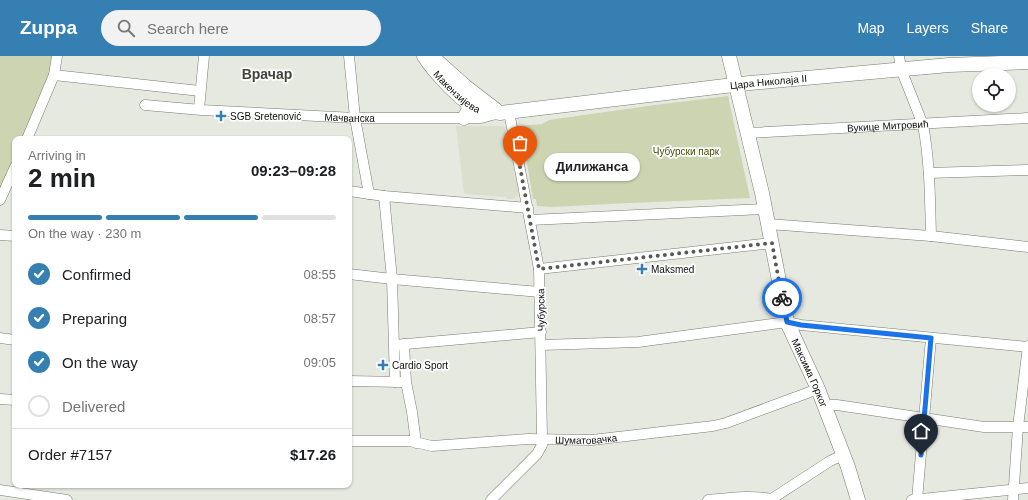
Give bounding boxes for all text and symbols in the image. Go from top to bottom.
search box [101,10,381,46]
text: Zuppa [20,17,77,38]
icon: search [115,17,137,39]
text: Search here [147,20,229,37]
text: Map [857,20,885,36]
text: Layers [907,20,949,36]
text: Share [971,20,1008,36]
district label: Врачар [242,66,292,82]
street label: Макензијева [432,68,483,115]
map controls [972,68,1016,112]
button: locate [972,68,1016,112]
street label: Цара Николаја II [729,72,807,91]
marker: SGB Sretenović [215,110,227,122]
place label: SGB Sretenović [230,111,301,122]
street label: Мачванска [324,111,375,124]
street label: Вукице Митровић [847,118,929,133]
pin [503,126,537,167]
icon: bag [509,132,531,154]
park label: Чубурски парк [653,146,720,157]
text: Arriving in [28,148,86,163]
callout: Дилижанса [544,153,640,181]
text: Дилижанса [556,159,628,174]
text: 09:23–09:28 [251,162,336,179]
text: 2 min [28,163,96,193]
text: On the way · 230 m [28,226,141,241]
icon: check [28,263,50,285]
marker: Maksmed [636,263,648,275]
place label: Maksmed [651,264,694,275]
text: Confirmed [62,266,131,283]
text: 08:55 [303,267,336,282]
courier [762,278,802,318]
icon: bike [771,287,793,309]
street label: Чубурска [535,288,547,332]
icon: check [28,307,50,329]
text: Preparing [62,310,127,327]
text: 08:57 [303,311,336,326]
street label: Максима Горког [790,337,830,409]
icon: check [28,351,50,373]
text: On the way [62,354,138,371]
text: 09:05 [303,355,336,370]
marker: Cardio Sport [377,359,389,371]
place label: Cardio Sport [392,360,448,371]
text: Delivered [62,398,125,415]
pin [904,414,938,455]
icon: home [910,420,932,442]
street label: Шуматовачка [555,432,618,446]
text: Order #7157 [28,446,112,463]
text: $17.26 [290,446,336,463]

